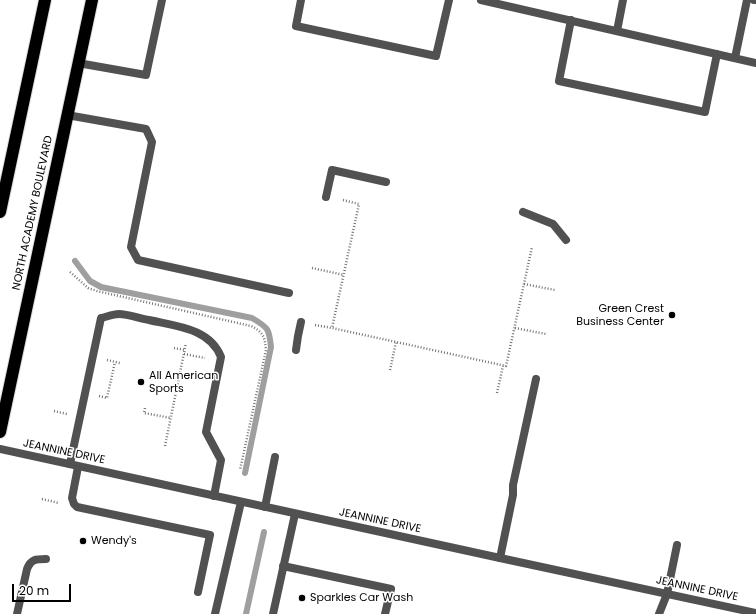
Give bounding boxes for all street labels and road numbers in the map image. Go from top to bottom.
street label: NORTH ACADEMY BOULEVARD [10,135,56,291]
street label: JEANNINE DRIVE [22,437,106,467]
street label: JEANNINE DRIVE [338,506,422,536]
street label: JEANNINE DRIVE [655,574,739,604]

